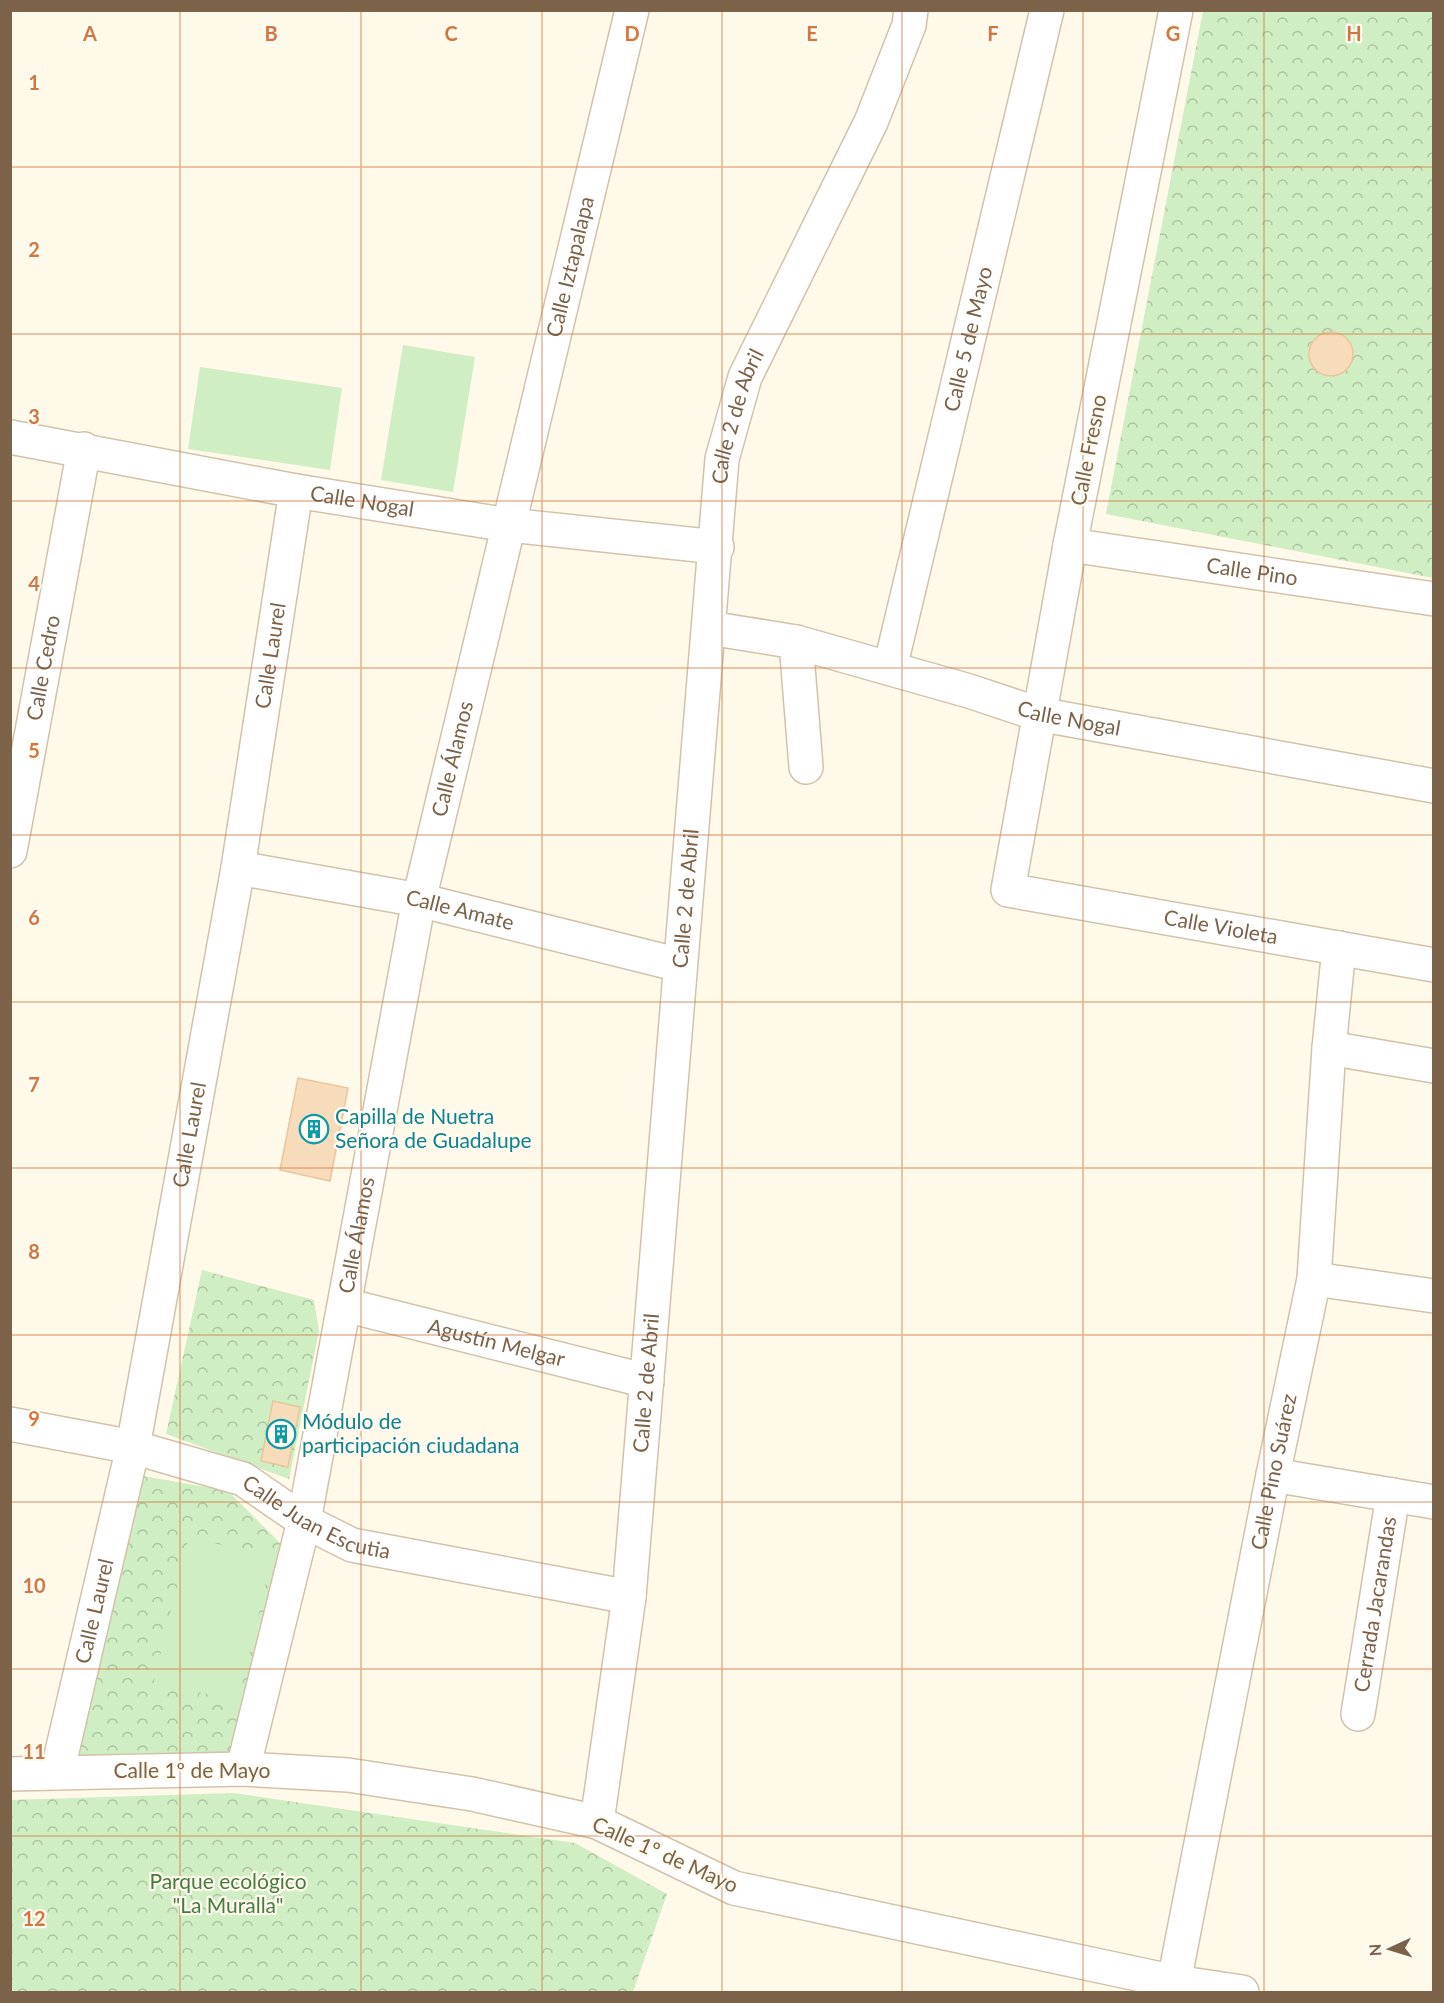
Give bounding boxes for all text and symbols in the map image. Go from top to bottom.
text: A [82,21,97,45]
text: B [264,21,278,45]
text: C [444,21,458,45]
text: D [624,21,640,45]
text: E [806,21,818,45]
text: F [987,21,999,45]
text: G [1166,21,1180,45]
text: H [1346,21,1362,45]
text: 1 [28,70,40,94]
street label: Calle Iztapalapa [540,194,598,339]
text: 2 [28,237,40,261]
street label: Calle 5 de Mayo [938,264,996,414]
street label: Calle 2 de Abril [706,344,768,485]
street label: Calle Fresno [1064,392,1111,507]
text: 3 [28,404,40,428]
street label: Calle Nogal [309,479,416,521]
street label: Calle Pino [1205,551,1300,590]
text: 4 [28,571,40,595]
street label: Calle Laurel [249,601,290,710]
street label: Calle Cedro [20,613,64,723]
street label: Calle Nogal [1015,694,1123,740]
street label: Calle Álamos [425,698,477,819]
text: 5 [28,738,40,762]
street label: Calle 2 de Abril [666,828,703,969]
street label: Calle Amate [404,884,517,934]
street label: Calle Violeta [1162,904,1280,948]
text: 6 [28,905,40,929]
text: 7 [28,1072,40,1096]
street label: Calle Laurel [166,1080,210,1189]
place label: Capilla de Nuetra Señora de Guadalupe [335,1103,532,1152]
building icon: Capilla de Nuetra Señora de Guadalupe [298,1113,330,1145]
street label: Calle Álamos [332,1175,378,1295]
text: 8 [28,1239,40,1263]
street label: Agustín Melgar [426,1312,568,1371]
street label: Calle 2 de Abril [627,1312,663,1453]
street label: Calle Pino Suárez [1245,1391,1301,1552]
text: 9 [28,1406,40,1430]
place label: Módulo de participación ciudadana [302,1408,519,1457]
building icon: Módulo de participación ciudadana [265,1418,297,1450]
street label: Calle Juan Escutia [239,1469,393,1563]
street label: Cerrada Jacarandas [1348,1514,1400,1694]
street label: Calle Laurel [69,1556,118,1666]
text: 10 [22,1573,46,1597]
text: 11 [22,1739,46,1763]
street label: Calle 1º de Mayo [114,1757,271,1782]
street label: Calle 1º de Mayo [589,1810,742,1897]
park label: Parque ecológico "La Muralla" [149,1868,307,1917]
text: 12 [22,1906,46,1930]
north arrow [1360,1919,1420,1979]
text: N [1365,1943,1384,1957]

